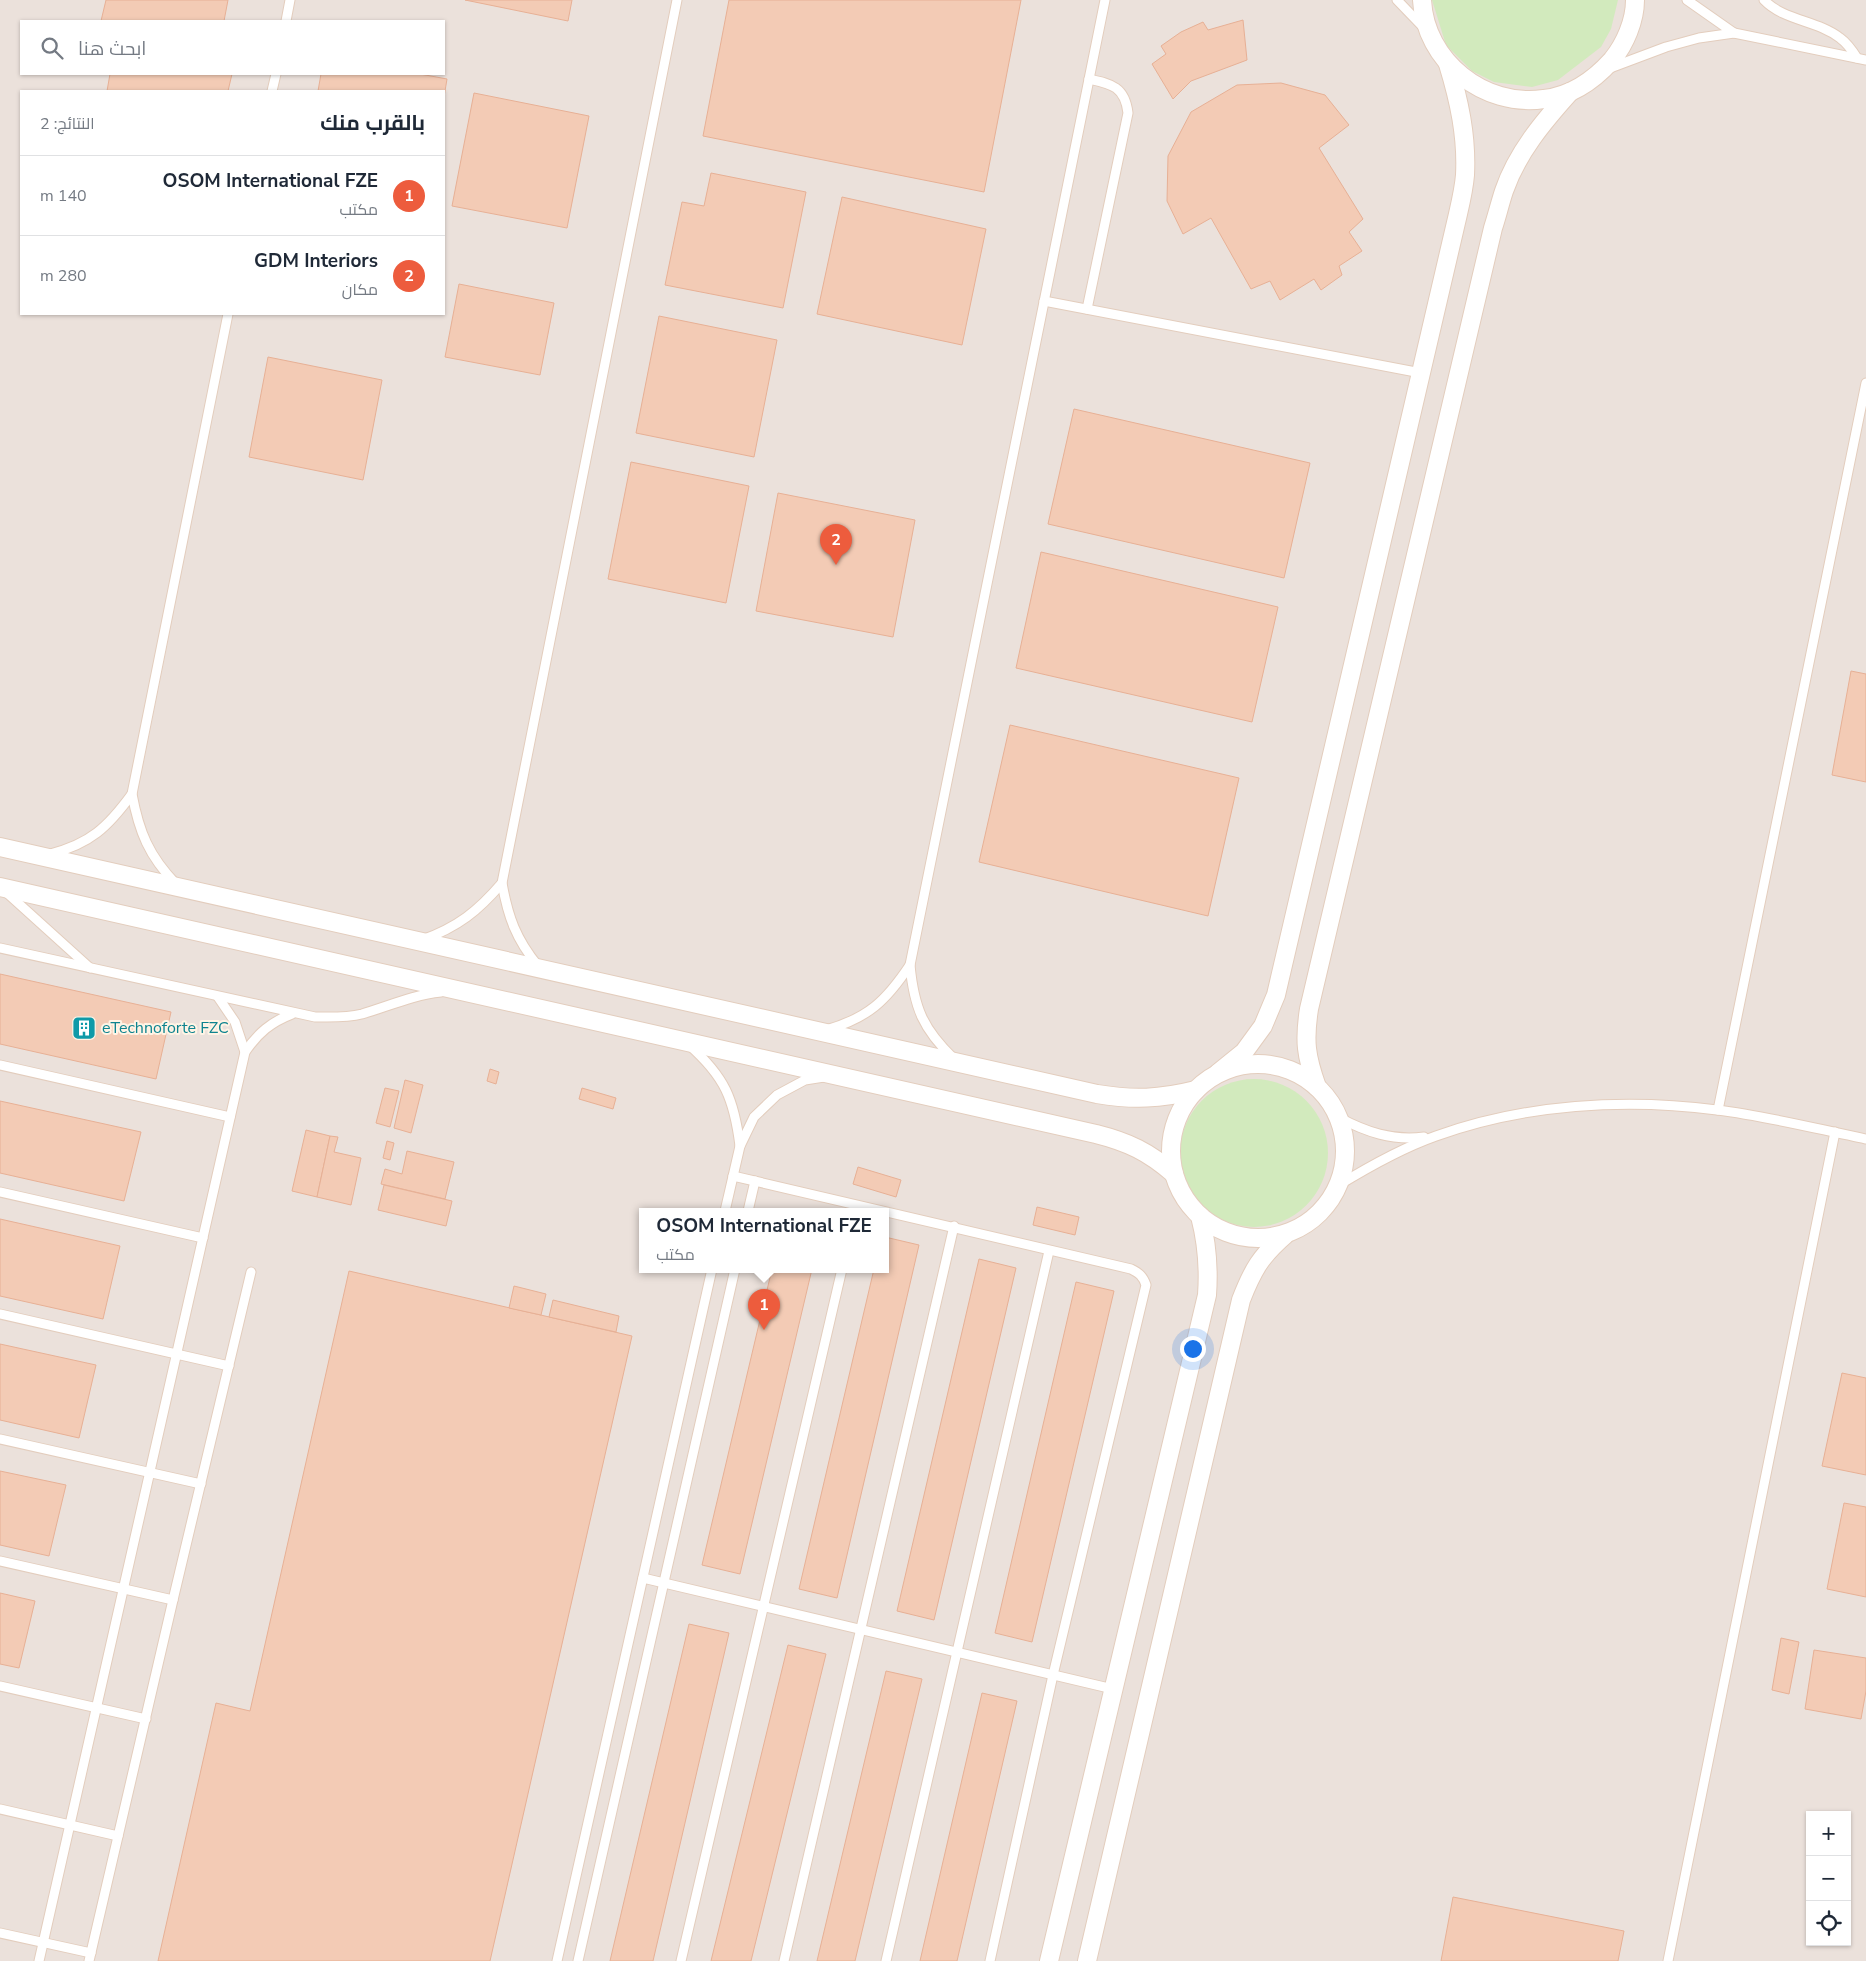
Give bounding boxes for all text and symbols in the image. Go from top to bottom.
search box [20,20,445,75]
icon: search [38,34,66,62]
text: ابحث هنا [78,36,146,62]
text: بالقرب منك [320,109,425,137]
text: النتائج: 2 [40,113,95,135]
text: OSOM International FZE [163,168,378,194]
text: 140 m [40,185,87,207]
text: 1 [404,185,414,207]
text: مكتب [339,199,378,221]
text: GDM Interiors [254,248,378,274]
text: 280 m [40,265,87,287]
text: 2 [404,265,414,287]
text: مكان [342,279,378,301]
pin: 2 [820,524,852,565]
building icon: eTechnoforte FZC [71,1015,97,1041]
place label: eTechnoforte FZC [102,1017,229,1039]
popup [639,1208,889,1273]
text: OSOM International FZE [656,1213,872,1239]
text: مكتب [656,1244,695,1266]
pin: 1 [748,1289,780,1330]
your location [1180,1336,1206,1362]
map controls [1806,1811,1851,1946]
button: + [1806,1811,1851,1856]
button: − [1806,1856,1851,1901]
button: locate [1806,1901,1851,1946]

